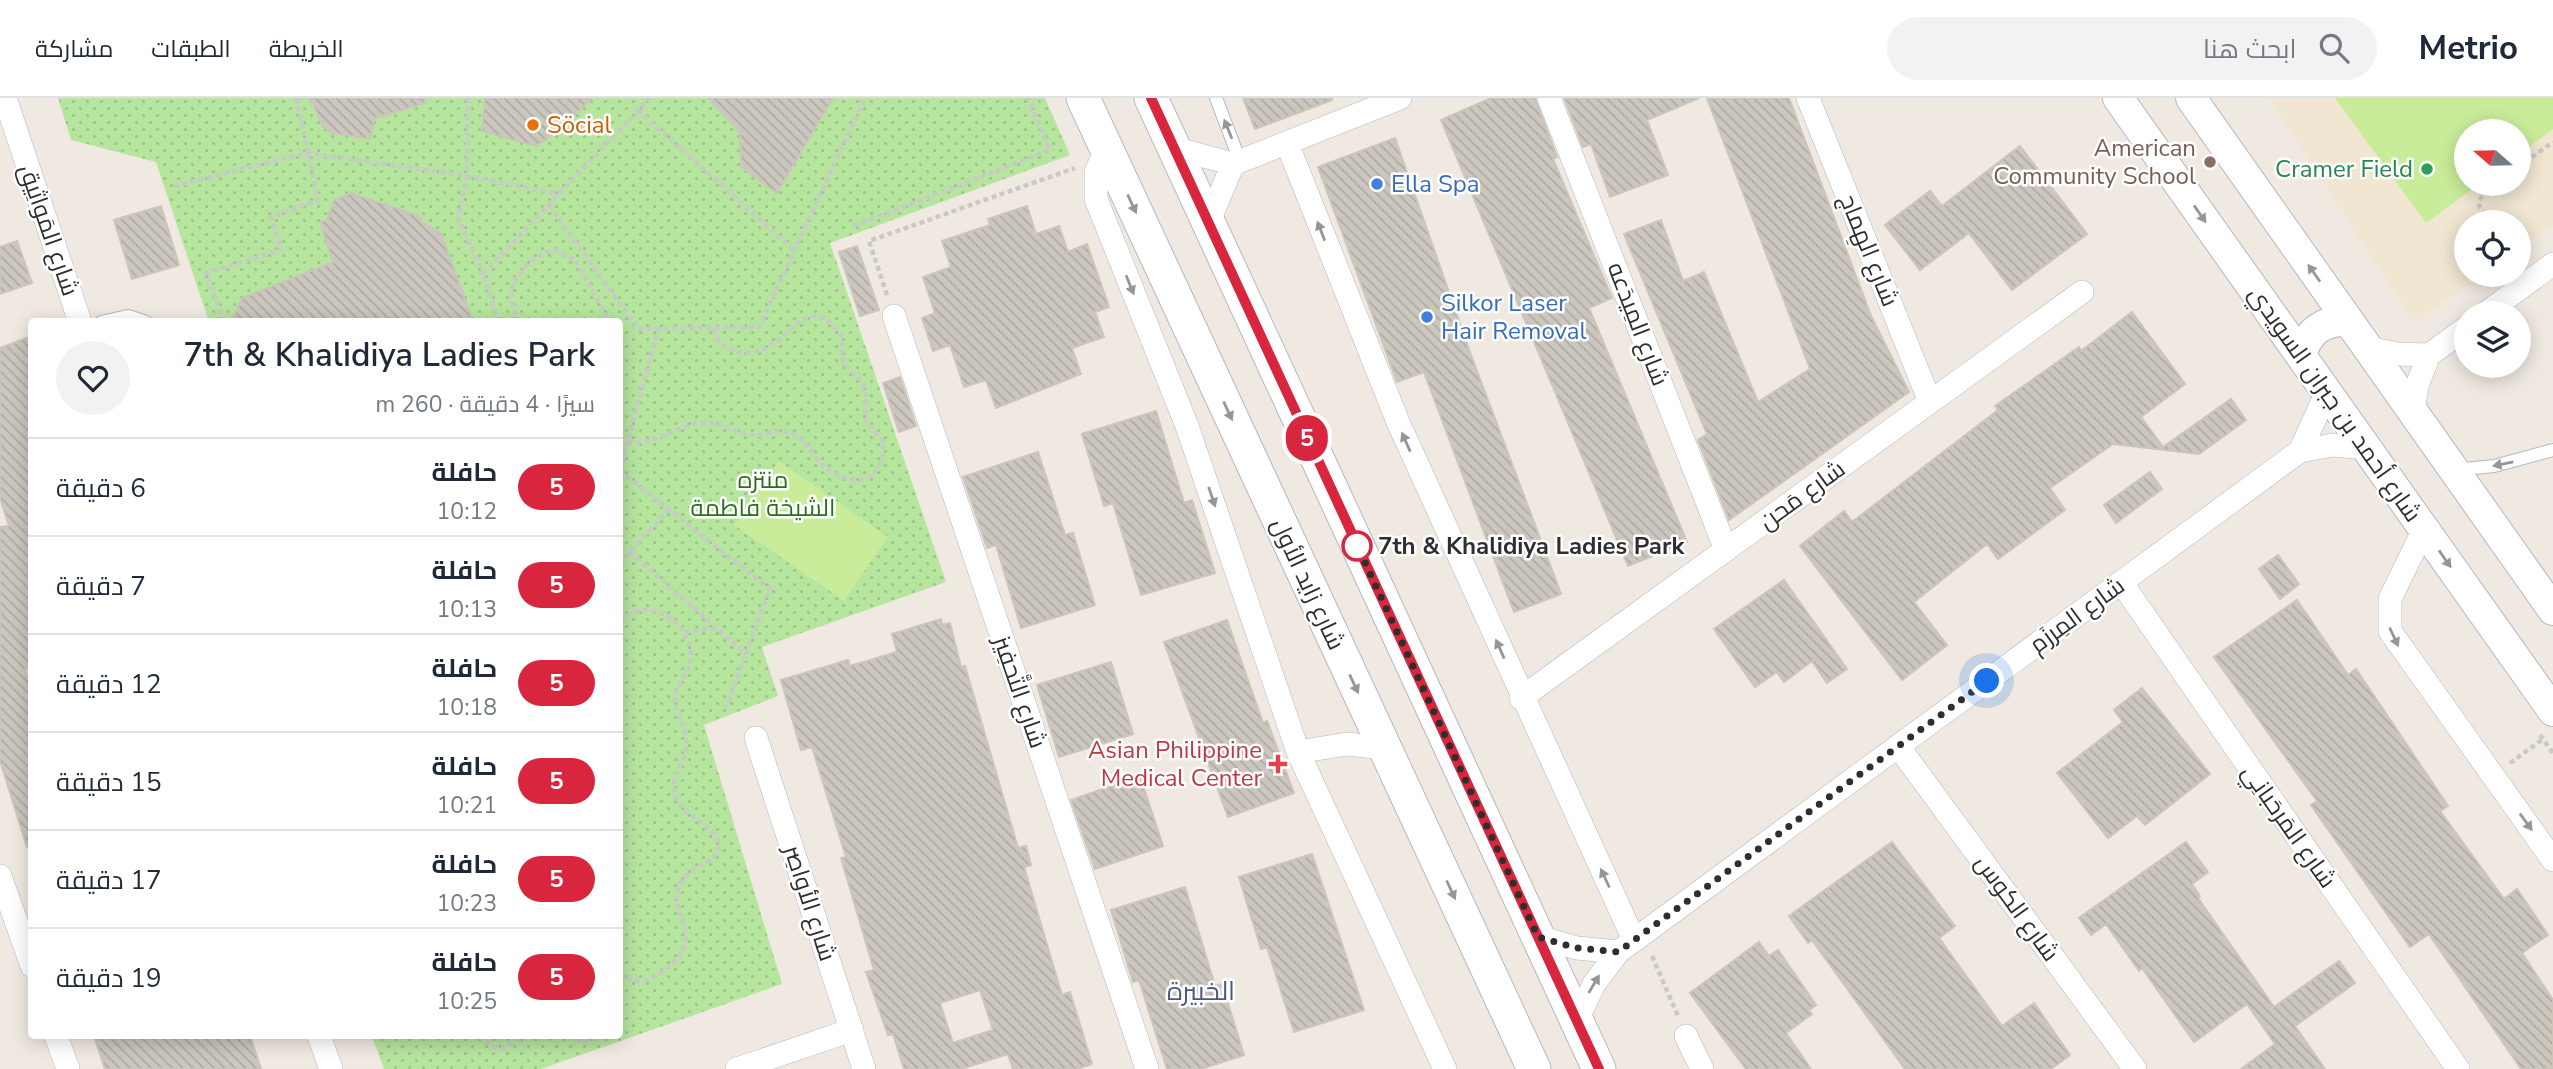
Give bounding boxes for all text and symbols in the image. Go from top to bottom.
search box [1887,17,2377,80]
text: Metrio [2419,26,2518,71]
icon: search [2315,29,2353,67]
text: ابحث هنا [2203,32,2297,67]
text: مشاركة [35,33,113,65]
text: الطبقات [151,33,231,65]
text: الخريطة [269,33,344,65]
place label: Söcial [547,109,612,141]
marker: Söcial [525,117,541,133]
one-way arrow [1222,119,1233,140]
north arrow [2454,119,2530,196]
map controls [2454,119,2531,378]
place label: American Community School [1993,132,2196,192]
place label: Cramer Field [2275,153,2413,185]
marker: American Community School [2202,154,2218,170]
street label: شارع المَواثِيق [12,160,86,300]
marker: Cramer Field [2419,161,2435,177]
place label: Ella Spa [1391,168,1480,200]
marker: Ella Spa [1369,176,1385,192]
street label: شارع الهِماج [1830,189,1906,312]
one-way arrow [1127,194,1138,215]
one-way arrow [2193,205,2207,223]
button: locate [2454,210,2531,287]
one-way arrow [1315,220,1326,241]
street label: شارع المِيدَعه [1600,258,1676,390]
one-way arrow [2307,264,2321,282]
one-way arrow [1125,275,1136,296]
street label: شارع أحمد بن جبران السويدي [2240,280,2429,530]
place label: Silkor Laser Hair Removal [1441,287,1587,347]
button: layers [2454,301,2531,378]
marker: Silkor Laser Hair Removal [1419,309,1435,325]
text: 7th & Khalidiya Ladies Park [183,333,595,378]
button: heart [56,341,130,415]
text: سيرًا · 4 دقيقة · 260 m [375,389,595,420]
one-way arrow [1222,401,1234,421]
line badge: 5 [1284,415,1330,461]
text: 5 [1300,422,1314,454]
one-way arrow [1400,432,1412,452]
street label: شارع مَحن [1752,453,1852,537]
text: حافلة [432,455,497,490]
one-way arrow [2492,459,2514,470]
park label: منتزه الشيخة فاطمة [691,464,835,524]
text: 6 دقيقة [56,471,146,506]
text: 5 [549,471,564,503]
one-way arrow [1207,487,1218,508]
text: 10:12 [437,496,497,527]
street label: شارع زايد الأول [1264,513,1352,655]
place label: 7th & Khalidiya Ladies Park [1378,530,1685,562]
marker: 7th & Khalidiya Ladies Park [1342,531,1372,561]
one-way arrow [2438,550,2452,568]
text: حافلة [432,553,497,588]
text: 7 دقيقة [56,569,146,604]
text: 5 [549,569,564,601]
street label: شارع المِرزَم [2023,570,2131,660]
text: 10:13 [437,594,497,625]
one-way arrow [2388,627,2400,647]
street label: شارع التَّحفِيز [985,630,1054,752]
one-way arrow [1494,639,1506,659]
text: حافلة [432,651,497,686]
your location [1969,663,2004,698]
text: 12 دقيقة [56,667,162,702]
text: 5 [549,667,564,699]
one-way arrow [1348,674,1360,694]
text: 10:18 [437,692,497,723]
place label: Asian Philippine Medical Center [1088,734,1262,794]
text: حافلة [432,749,497,784]
marker: Asian Philippine Medical Center [1268,754,1288,774]
street label: شارع المَرحَبانِي [2232,758,2343,896]
text: 15 دقيقة [56,765,162,800]
text: 5 [549,765,564,797]
text: 10:21 [437,790,497,821]
one-way arrow [2518,813,2532,831]
street label: شارع الأواصِر [776,839,844,965]
text: حافلة [432,847,497,882]
street label: شارع الكوس [1967,848,2067,968]
text: 17 دقيقة [56,863,162,898]
text: 5 [549,863,564,895]
one-way arrow [1599,868,1611,888]
one-way arrow [1445,880,1456,900]
text: 10:23 [437,888,497,919]
text: حافلة [432,945,497,980]
text: 19 دقيقة [56,961,162,996]
text: 5 [549,961,564,993]
district label: الخبيرة [1167,974,1235,1009]
one-way arrow [1588,975,1601,994]
text: 10:25 [437,986,497,1017]

